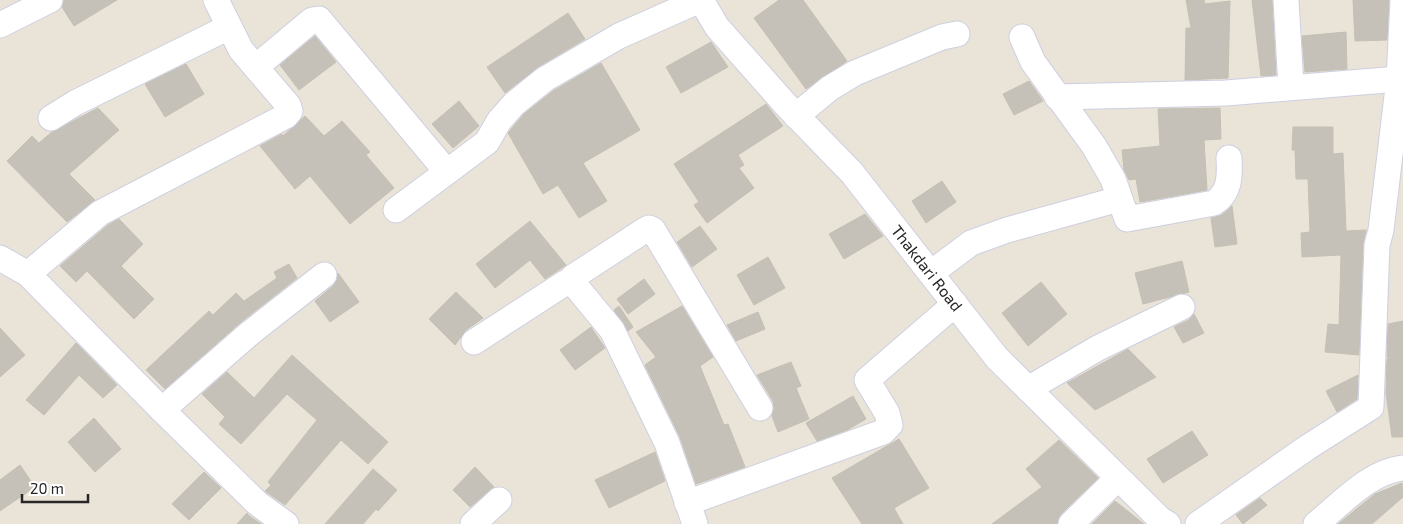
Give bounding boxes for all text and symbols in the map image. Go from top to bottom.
street label: Thakdari Road [888,221,967,315]
scale bar [22,472,89,504]
text: 20 m [30,479,64,497]

